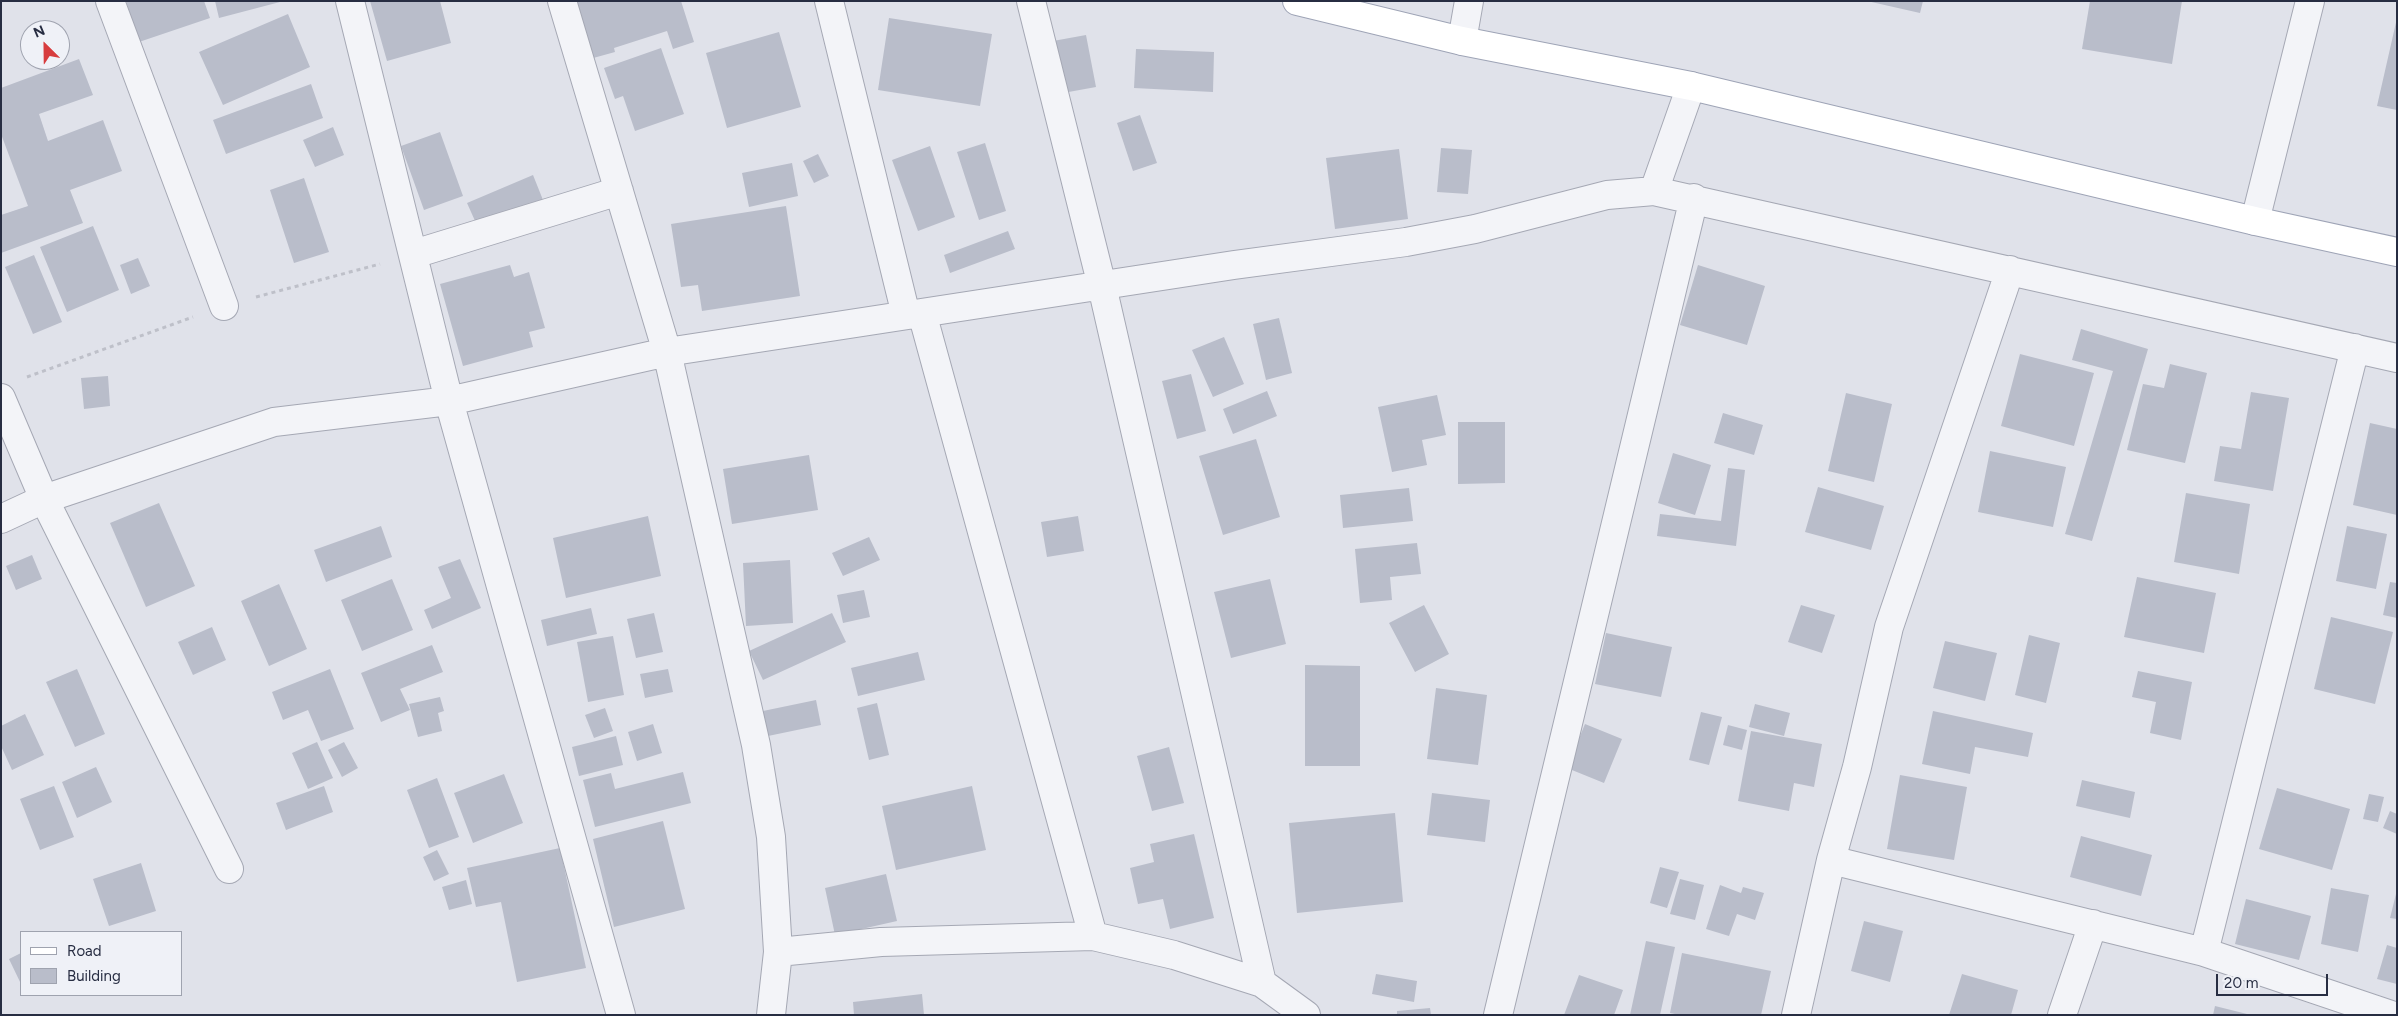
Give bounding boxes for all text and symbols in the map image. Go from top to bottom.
north arrow [20,20,70,70]
text: N [31,22,48,42]
legend [20,931,182,996]
text: Road [67,942,102,960]
scale bar [2218,964,2330,996]
text: Building [67,967,121,985]
text: 20 m [2224,974,2258,992]

